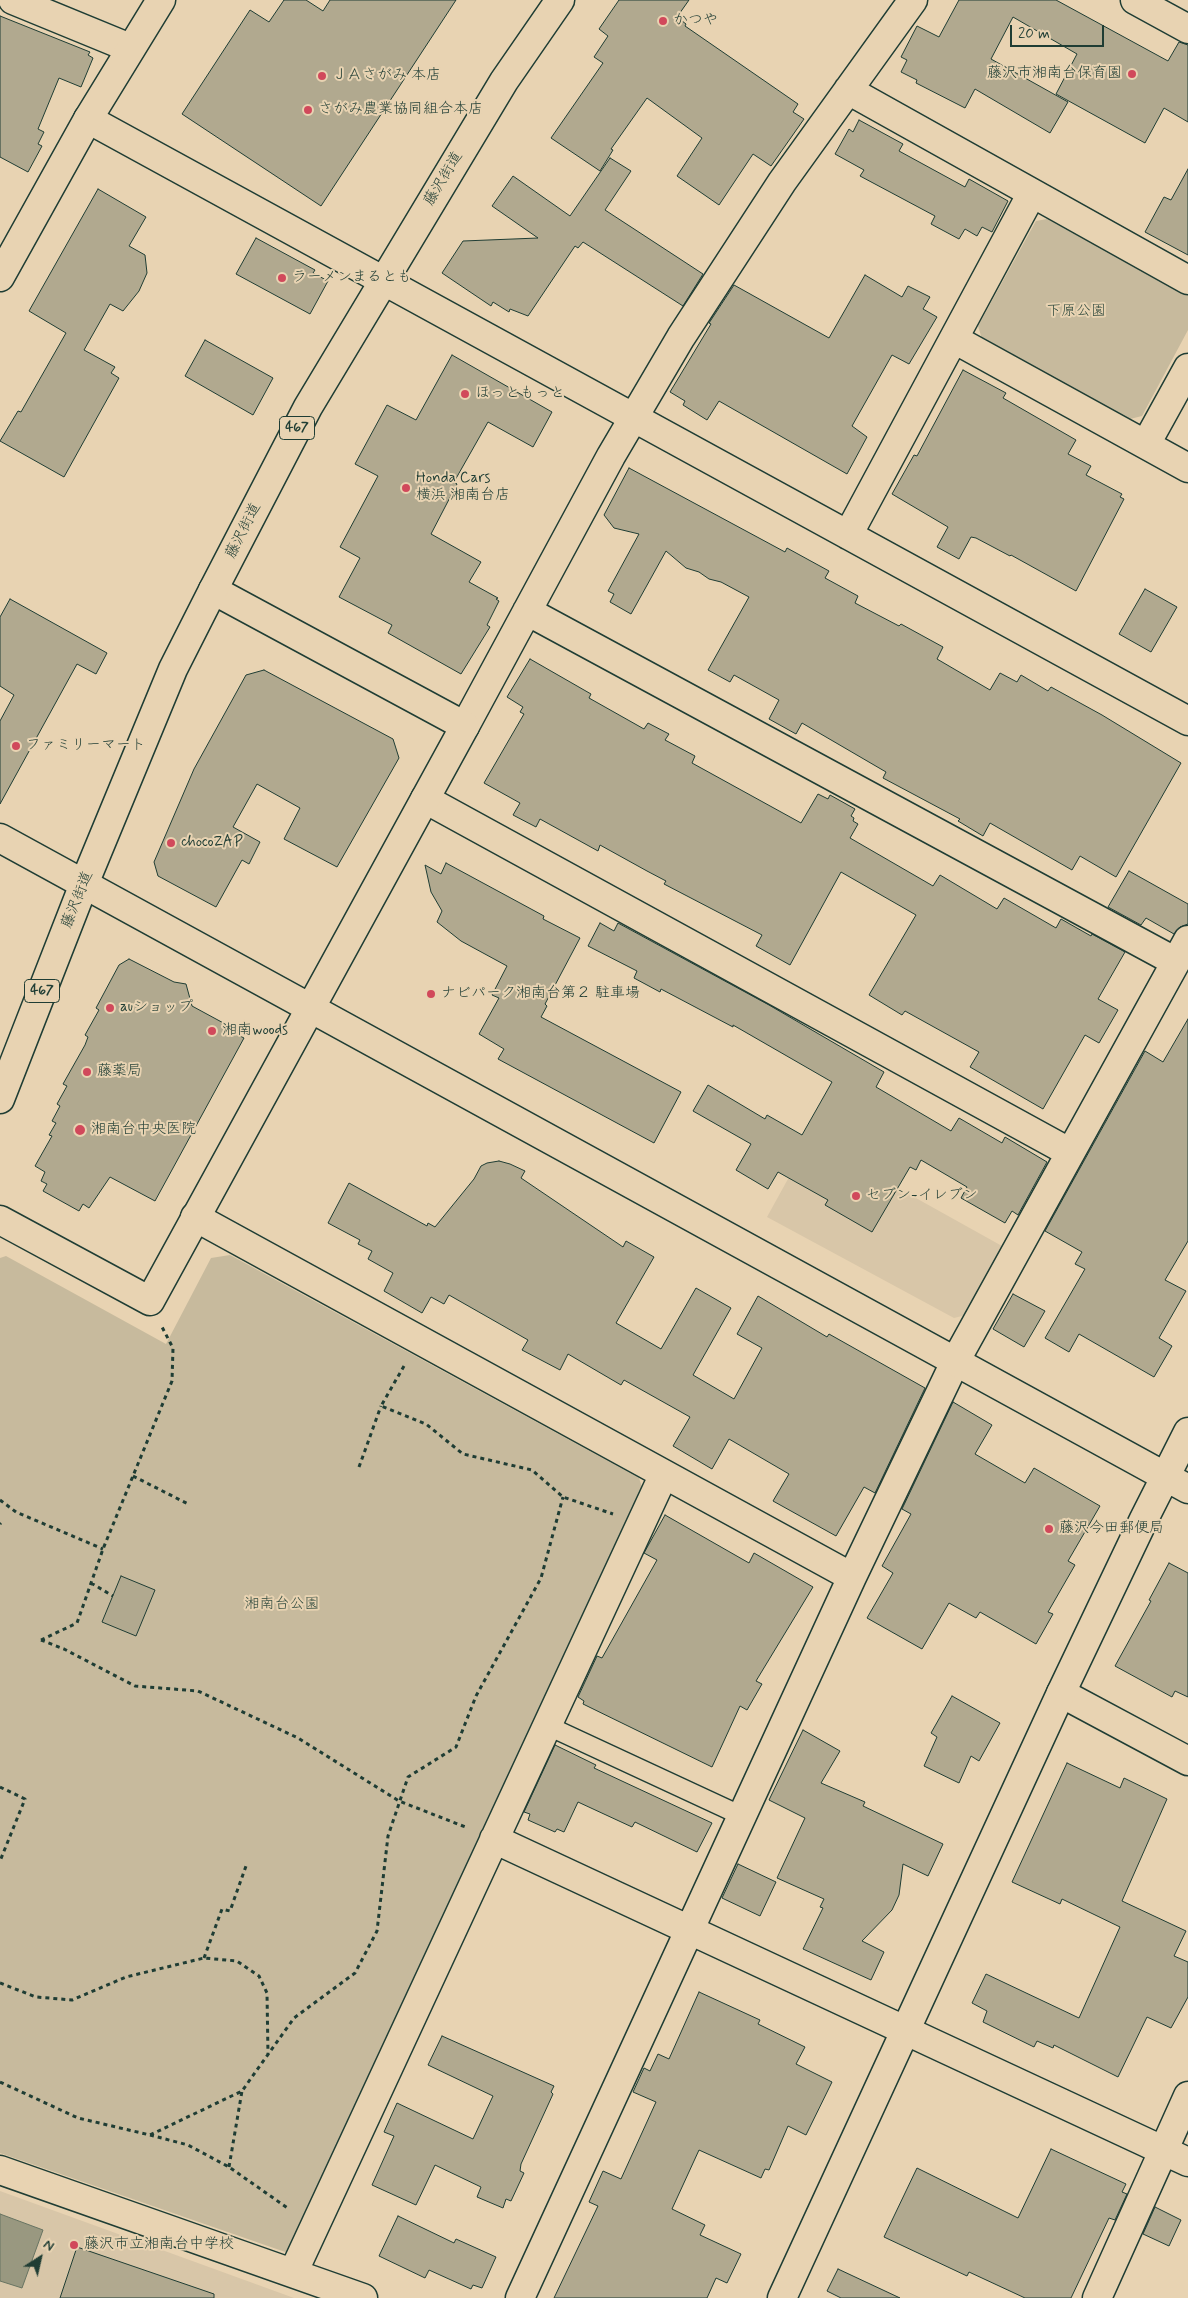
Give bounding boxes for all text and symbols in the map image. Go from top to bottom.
place label: かつや [673,12,718,30]
marker: かつや [657,15,669,27]
scale bar [1013,15,1107,47]
text: 20 m [1018,24,1050,44]
place label: 藤沢市湘南台保育園 [987,65,1122,83]
place label: ＪＡさがみ 本店 [332,67,441,85]
marker: 藤沢市湘南台保育園 [1126,68,1138,80]
marker: ＪＡさがみ 本店 [316,70,328,82]
place label: さがみ農業協同組合本店 [318,101,483,119]
marker: さがみ農業協同組合本店 [302,104,314,116]
street label: 藤沢街道 [421,149,467,209]
place label: ラーメンまるとも [292,269,412,287]
marker: ラーメンまるとも [276,272,288,284]
park label: 下原公園 [1046,303,1106,321]
place label: ほっともっと [475,385,565,403]
marker: ほっともっと [459,388,471,400]
road number: 467 [280,416,314,439]
place label: Honda Cars 横浜 湘南台店 [416,470,510,505]
marker: Honda Cars 横浜 湘南台店 [400,482,412,494]
street label: 藤沢街道 [222,500,266,562]
place label: ファミリーマート [26,737,146,755]
marker: ファミリーマート [10,740,22,752]
place label: chocoZAP [181,834,243,852]
marker: chocoZAP [165,837,177,849]
street label: 藤沢街道 [58,869,98,931]
road number: 467 [24,979,60,1002]
place label: ナビパーク湘南台第２ 駐車場 [441,985,640,1003]
marker: ナビパーク湘南台第２ 駐車場 [425,988,437,1000]
place label: auショップ [120,999,193,1017]
marker: auショップ [104,1002,116,1014]
place label: 湘南woods [222,1022,288,1040]
marker: 湘南woods [206,1025,218,1037]
place label: 藤薬局 [97,1063,142,1081]
marker: 藤薬局 [81,1066,93,1078]
place label: 湘南台中央医院 [91,1121,196,1139]
marker: 湘南台中央医院 [73,1123,87,1137]
place label: セブン-イレブン [866,1187,978,1205]
marker: セブン-イレブン [850,1190,862,1202]
place label: 藤沢今田郵便局 [1059,1520,1164,1538]
marker: 藤沢今田郵便局 [1043,1523,1055,1535]
park label: 湘南台公園 [245,1596,319,1614]
north arrow [15,2233,65,2283]
text: N [40,2236,58,2256]
place label: 藤沢市立湘南台中学校 [84,2236,234,2254]
marker: 藤沢市立湘南台中学校 [68,2239,80,2251]

